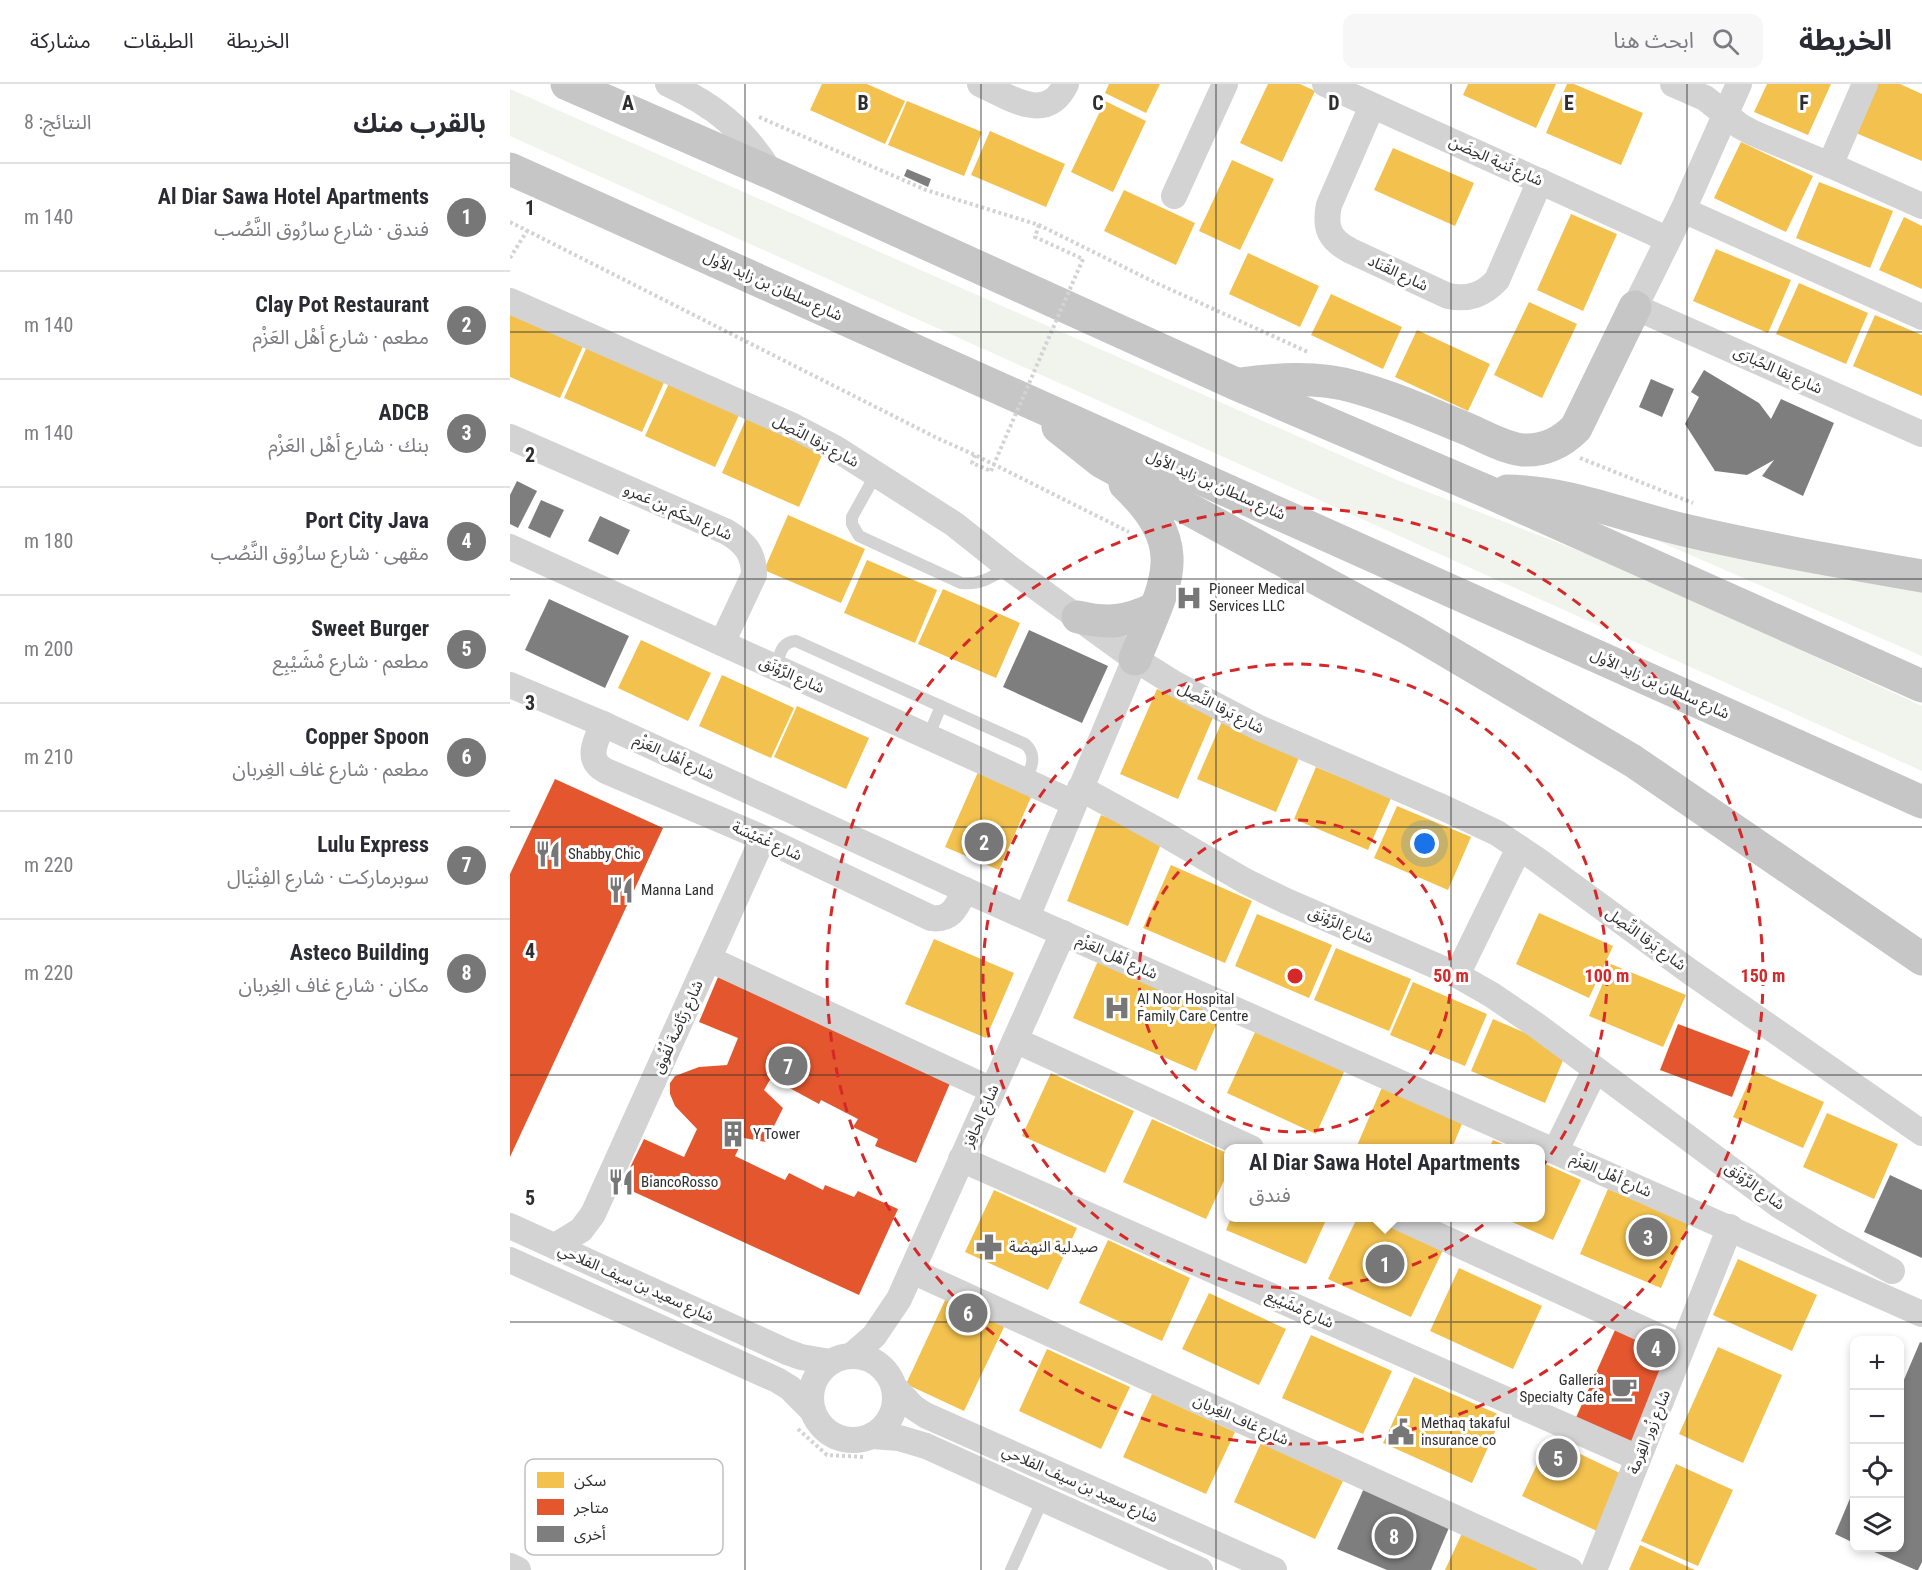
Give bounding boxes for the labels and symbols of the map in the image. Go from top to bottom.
text: A [622,91,634,115]
text: B [857,91,869,115]
text: C [1092,91,1104,115]
text: D [1328,91,1340,115]
text: E [1564,91,1574,115]
text: F [1799,91,1809,115]
street label: شارع ثَنية الحِضَن [1445,131,1546,193]
text: 1 [525,196,535,220]
street label: شارع سلطان بن زايد الأول [700,247,845,328]
street label: شارع القْنَاد [1364,251,1431,298]
street label: شارع نِقا الحُبارَى [1730,342,1825,400]
street label: شارع بَرقا النِّصِل [769,411,862,474]
text: 2 [525,443,535,467]
street label: شارع سلطان بن زايد الأول [1143,446,1288,527]
street label: شارع الحكَم بن عَمرو [620,480,735,547]
place label: Pioneer Medical Services LLC [1209,580,1304,615]
hospital icon: Pioneer Medical Services LLC [1174,583,1204,613]
street label: شارع سلطان بن زايد الأول [1587,645,1732,726]
street label: شارع الرَّوْنَق [756,653,827,700]
street label: شارع بَرقا النِّصِل [1173,678,1268,740]
text: 3 [525,691,535,715]
street label: شارع أهْل العَزْم [629,730,717,786]
street label: شارع غْمَيْسَة [728,817,805,867]
pin: 2 [964,820,1004,864]
your location [1410,829,1439,858]
restaurant icon: Shabby Chic [533,839,563,869]
place label: Shabby Chic [568,845,641,863]
restaurant icon: Manna Land [606,875,636,905]
place label: Manna Land [641,881,714,899]
street label: شارع الرَّوْنَق [1305,903,1376,950]
street label: شارع بَرقا النِّصِل [1601,904,1690,977]
street label: شارع أهْل العَزْم [1072,931,1161,986]
text: 4 [525,939,535,963]
text: 50 m [1433,965,1469,986]
text: 100 m [1585,965,1629,986]
text: 150 m [1741,965,1785,986]
centre of rings [1285,966,1305,986]
street label: شارع رَبَّاضة لُفُوق [647,976,709,1078]
place label: Al Noor Hospital Family Care Centre [1137,990,1248,1025]
hospital icon: Al Noor Hospital Family Care Centre [1102,993,1132,1023]
pin: 7 [768,1044,808,1088]
street label: شارع الحافِز [959,1082,1006,1152]
building icon: Y Tower [718,1119,748,1149]
place label: Y Tower [753,1125,800,1143]
street label: شارع أهْل العَزْم [1566,1149,1655,1204]
street label: شارع الرَّوْنَق [1720,1158,1788,1216]
restaurant icon: BiancoRosso [606,1167,636,1197]
place label: BiancoRosso [641,1173,718,1191]
text: 5 [525,1186,535,1210]
pin: 3 [1628,1214,1668,1260]
pharmacy icon: صيدلية النهضة [974,1232,1004,1262]
place label: صيدلية النهضة [1009,1238,1098,1256]
street label: شارع سعيد بن سيف الفلاحي [554,1240,717,1328]
pin: 1 [1366,1242,1404,1286]
street label: شارع مْشَيْبِع [1262,1286,1337,1335]
pin: 6 [948,1290,988,1336]
pin: 4 [1636,1326,1676,1370]
place label: Galleria Specialty Cafe [1519,1371,1604,1406]
cafe icon: Galleria Specialty Cafe [1609,1374,1639,1404]
street label: شارع زُور القِرمة [1624,1387,1677,1478]
street label: شارع غاف الغِربان [1189,1391,1292,1452]
place label: Methaq takaful insurance co [1421,1414,1510,1449]
public building icon: Methaq takaful insurance co [1386,1417,1416,1447]
pin: 5 [1538,1436,1578,1480]
street label: شارع سعيد بن سيف الفلاحي [998,1441,1161,1529]
legend [525,1459,723,1555]
text: سكن [574,1471,606,1490]
text: متاجر [573,1498,609,1517]
pin: 8 [1374,1514,1414,1558]
text: أخرى [574,1525,606,1544]

